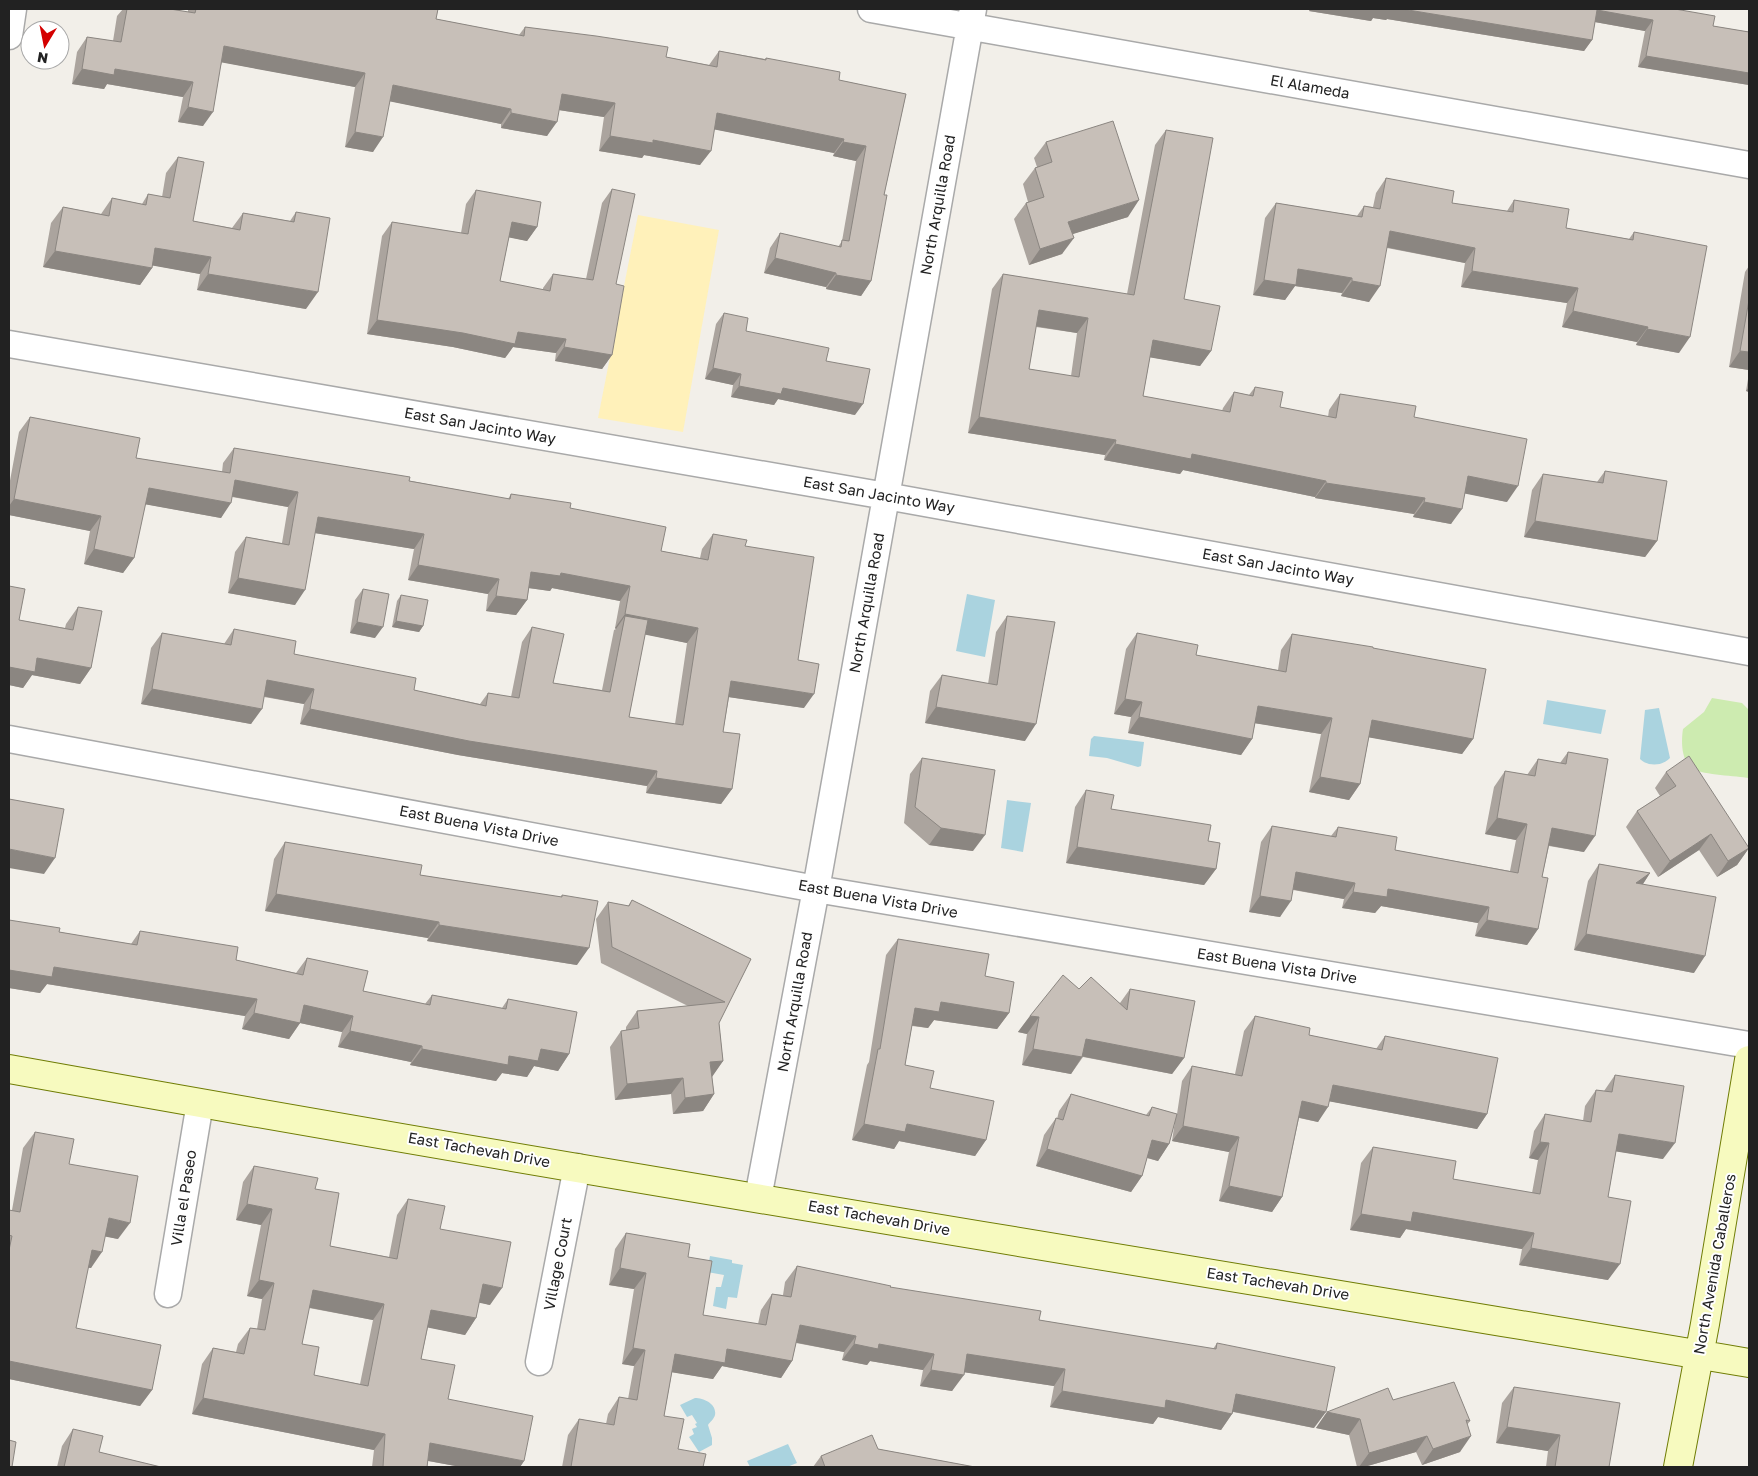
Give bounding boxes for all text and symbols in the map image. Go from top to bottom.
north arrow [20,20,70,70]
text: N [36,49,49,68]
street label: El Alameda [1269,70,1351,102]
street label: North Arquilla Road [916,133,958,276]
street label: East San Jacinto Way [403,403,558,447]
street label: East San Jacinto Way [802,472,957,516]
street label: North Arquilla Road [845,531,887,674]
street label: East San Jacinto Way [1201,544,1356,588]
street label: East Buena Vista Drive [398,801,561,849]
street label: East Buena Vista Drive [797,875,960,921]
street label: North Arquilla Road [773,930,815,1073]
street label: East Buena Vista Drive [1196,943,1359,987]
street label: East Tachevah Drive [407,1128,552,1170]
street label: Villa el Paseo [167,1149,199,1247]
street label: North Avenida Caballeros [1689,1172,1739,1356]
street label: East Tachevah Drive [807,1196,952,1238]
street label: Village Court [539,1216,575,1312]
street label: East Tachevah Drive [1206,1263,1351,1303]

